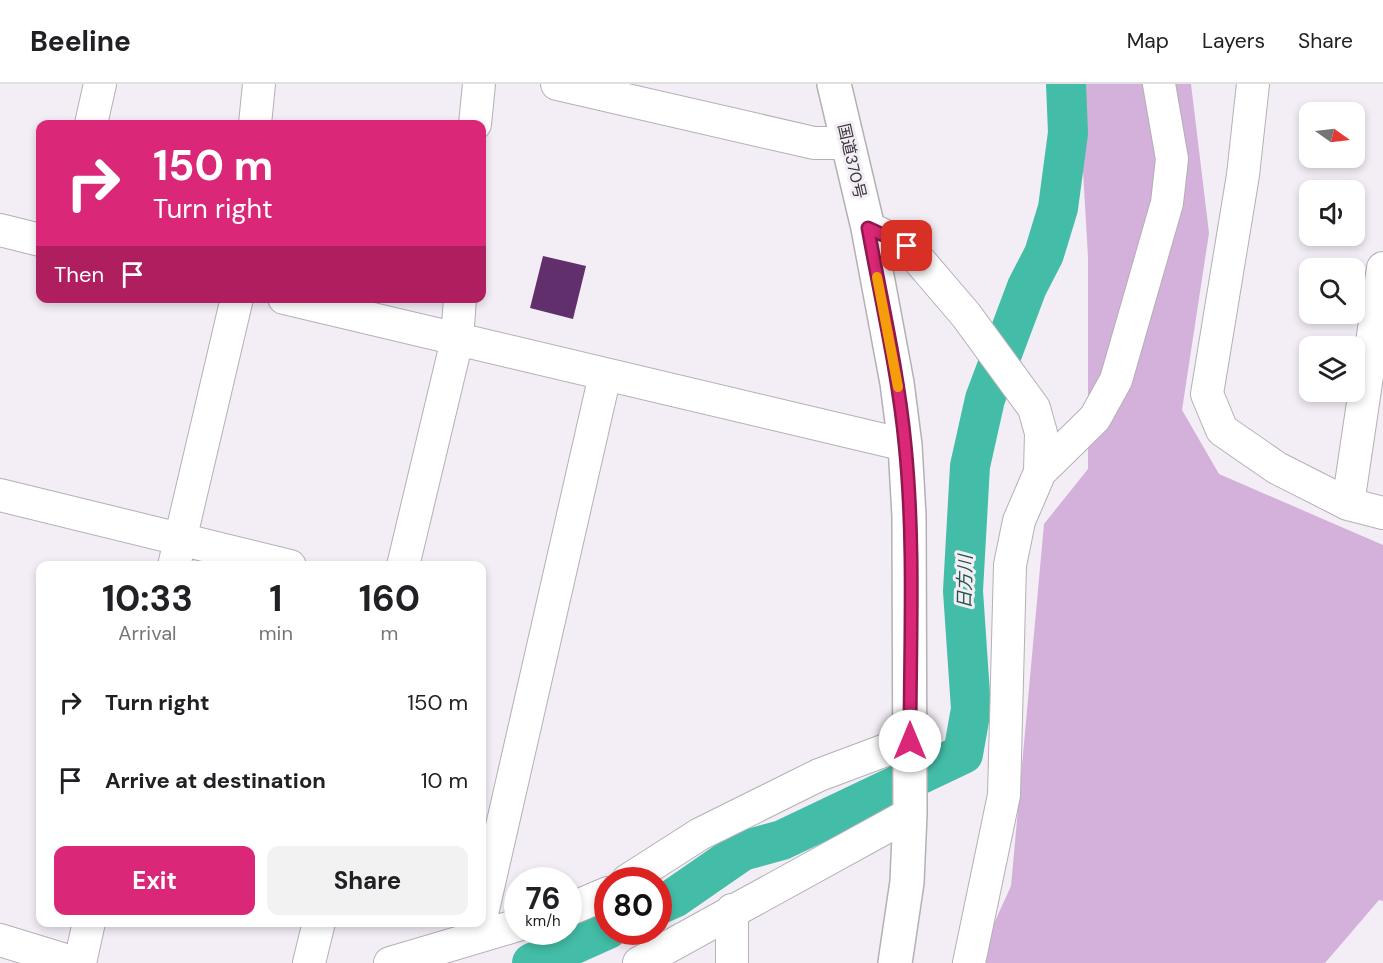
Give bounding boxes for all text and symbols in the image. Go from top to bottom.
text: Beeline [30,23,131,60]
text: Map [1127,27,1169,55]
text: Layers [1202,27,1265,55]
text: Share [1298,27,1353,55]
north arrow [1299,102,1365,168]
map controls [1299,102,1365,402]
street label: 国道370号 [833,121,871,201]
text: 150 m [153,138,273,193]
icon: right [54,144,132,222]
button: sound [1299,180,1365,246]
text: Turn right [153,191,273,226]
pin [881,220,932,271]
icon: arrive [890,229,923,262]
icon: arrive [116,258,149,291]
button: search [1299,258,1365,324]
text: Then [54,260,104,289]
button: layers [1299,336,1365,402]
water label: 日方川 [953,553,978,609]
text: 10:33 [102,575,193,622]
text: 1 [269,575,282,622]
text: 160 [359,575,420,622]
text: Arrival [118,620,177,646]
text: min [259,620,293,646]
text: m [381,620,398,646]
icon: right [54,686,87,719]
text: Turn right [105,688,210,717]
text: 150 m [407,688,468,717]
position arrow [878,709,942,773]
icon: arrive [54,764,87,797]
text: Arrive at destination [105,766,326,795]
text: 10 m [421,766,468,795]
button: Exit [54,846,255,915]
button: Share [267,846,468,915]
speed limit sign: 80 [594,867,672,945]
text: 76 [526,879,560,918]
text: km/h [525,911,561,931]

